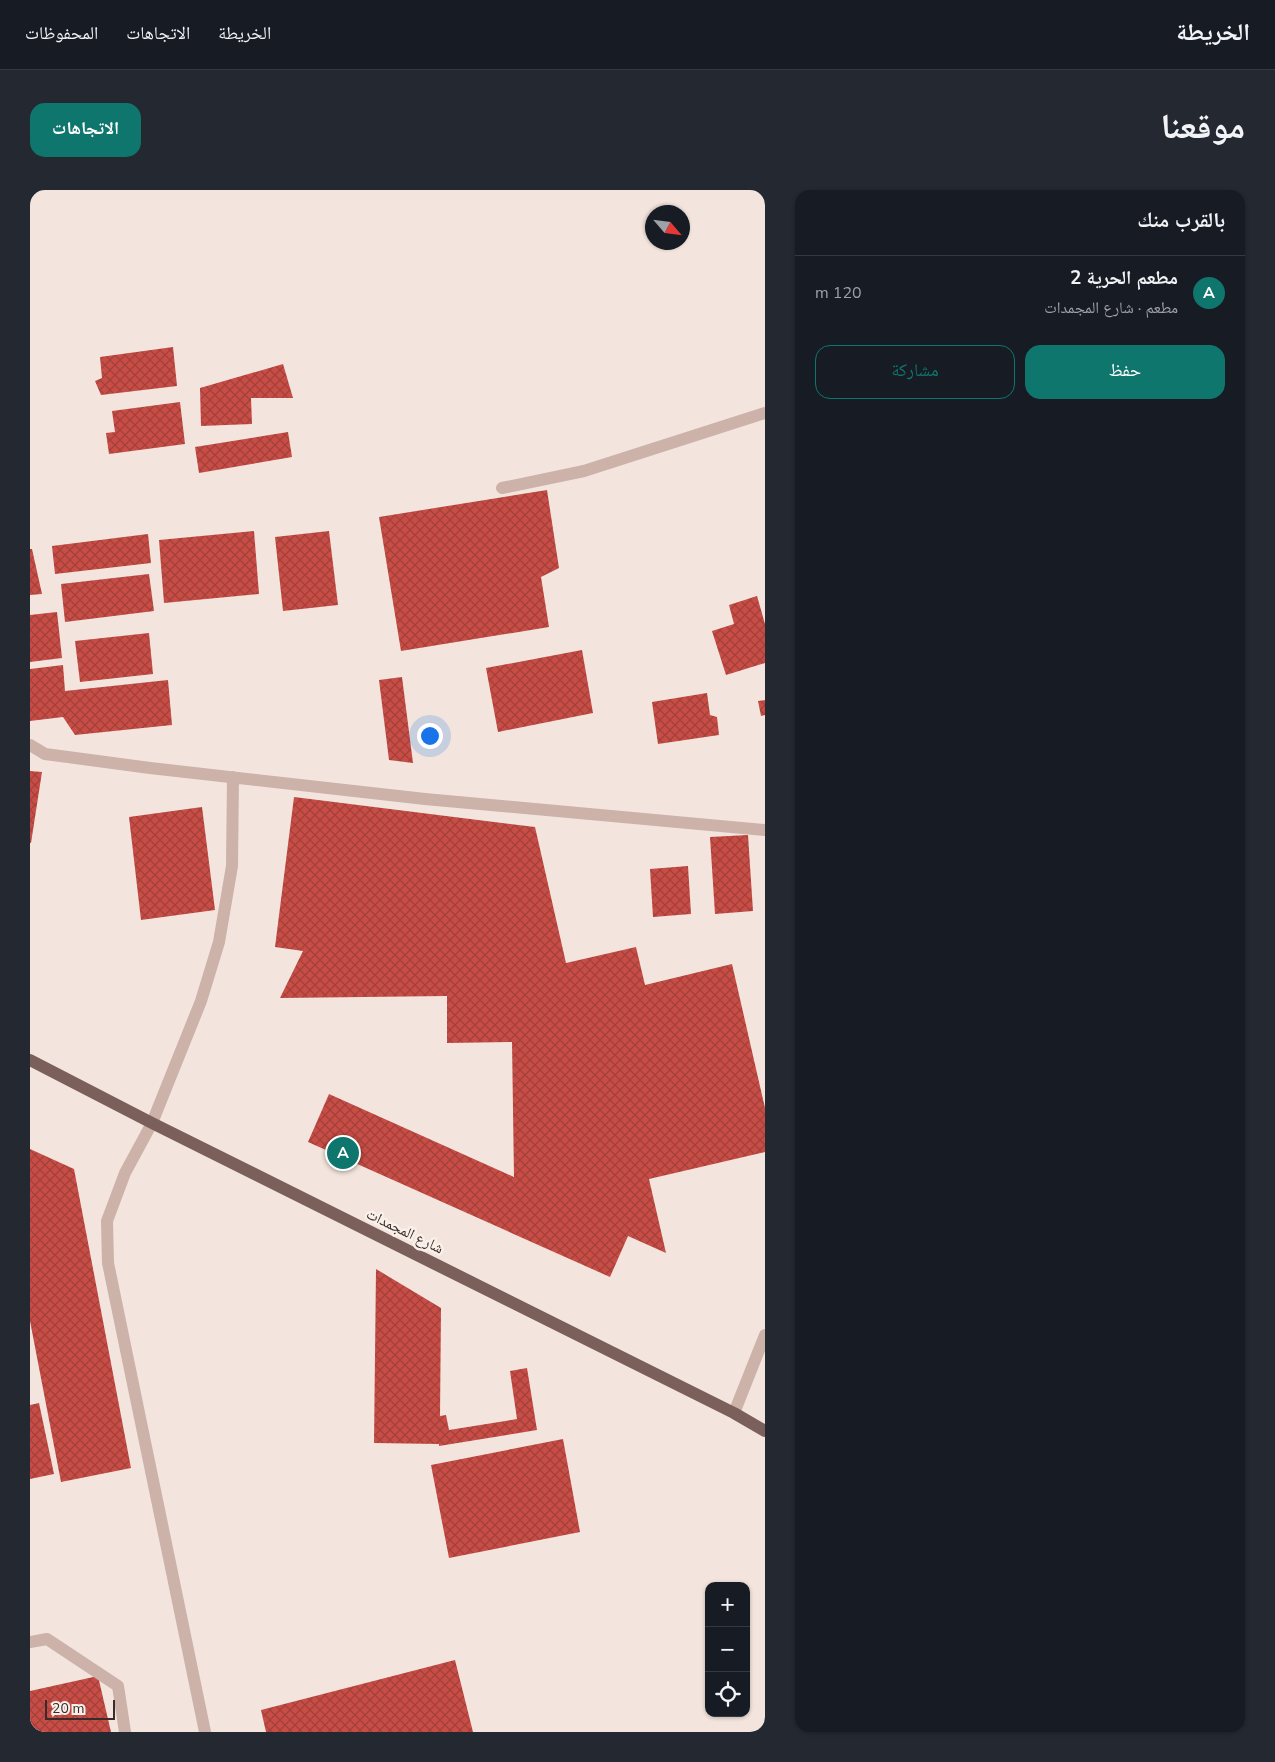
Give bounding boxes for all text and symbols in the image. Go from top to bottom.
text: الخريطة [1176,16,1250,48]
text: المحفوظات [25,21,98,45]
text: الاتجاهات [126,21,190,45]
text: الخريطة [218,21,271,45]
button: الاتجاهات [30,103,141,157]
text: موقعنا [1160,103,1245,150]
north arrow [645,205,690,250]
text: بالقرب منك [1137,206,1225,234]
text: مطعم الحرية 2 [1070,265,1178,291]
text: 120 m [815,282,862,304]
text: A [1203,282,1215,304]
text: مطعم · شارع المجمدات [1044,297,1178,319]
button: مشاركة [815,345,1015,399]
button: حفظ [1025,345,1225,399]
your location [417,723,443,749]
pin: A [327,1134,359,1172]
street label: شارع المجمدات [363,1204,447,1258]
map controls [705,1582,750,1717]
button: + [705,1582,750,1627]
button: − [705,1627,750,1672]
button: locate [705,1672,750,1717]
scale bar [45,1697,115,1720]
text: 20 m [52,1699,84,1718]

